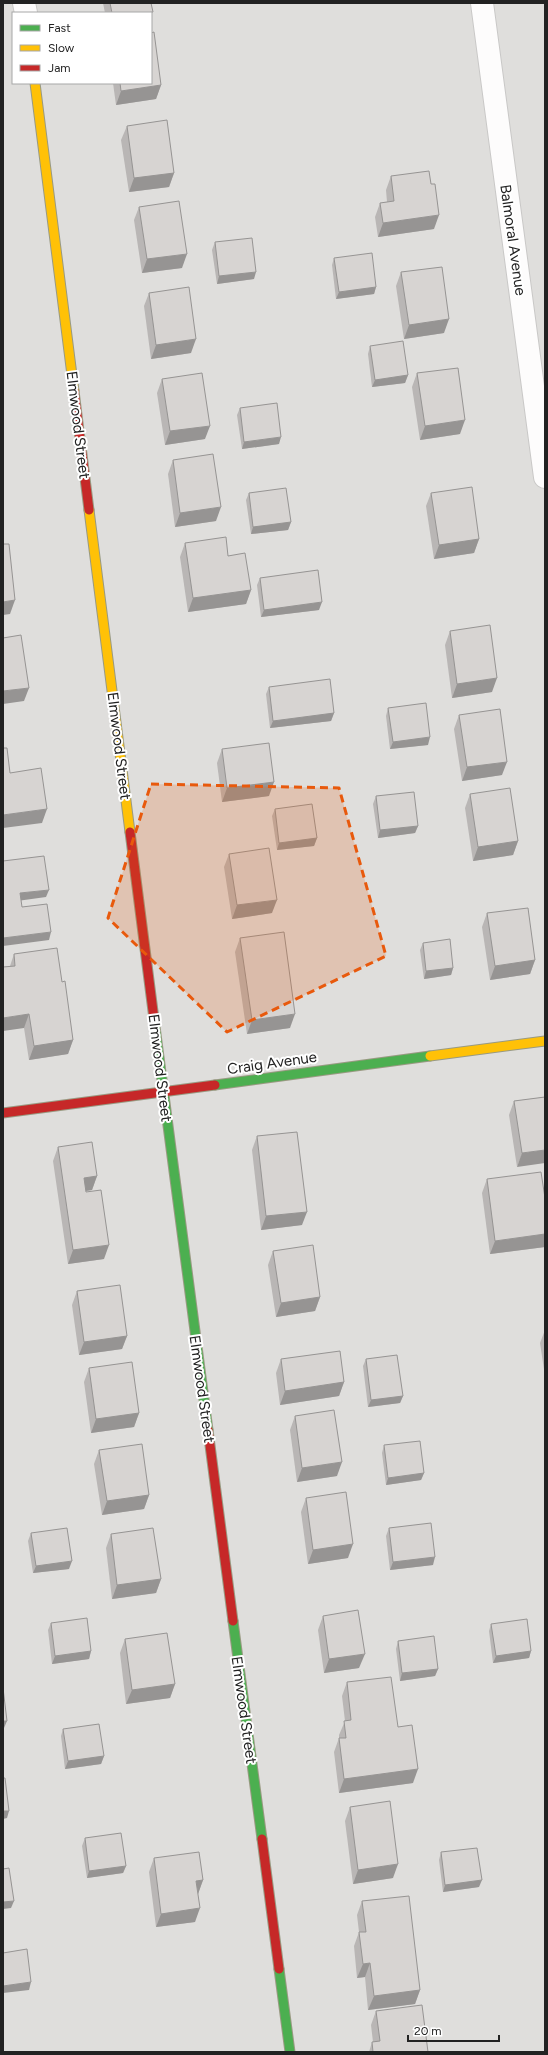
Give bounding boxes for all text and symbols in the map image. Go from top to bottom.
legend [12,12,152,84]
text: Fast [48,21,71,35]
text: Slow [48,41,75,55]
text: Jam [48,61,71,75]
street label: Balmoral Avenue [496,183,530,297]
street label: Elmwood Street [62,370,94,480]
street label: Elmwood Street [103,691,135,801]
street label: Elmwood Street [144,1013,176,1123]
street label: Craig Avenue [226,1048,318,1078]
street label: Elmwood Street [186,1334,218,1444]
street label: Elmwood Street [228,1655,260,1765]
scale bar [408,2017,499,2043]
text: 20 m [414,2024,442,2038]

